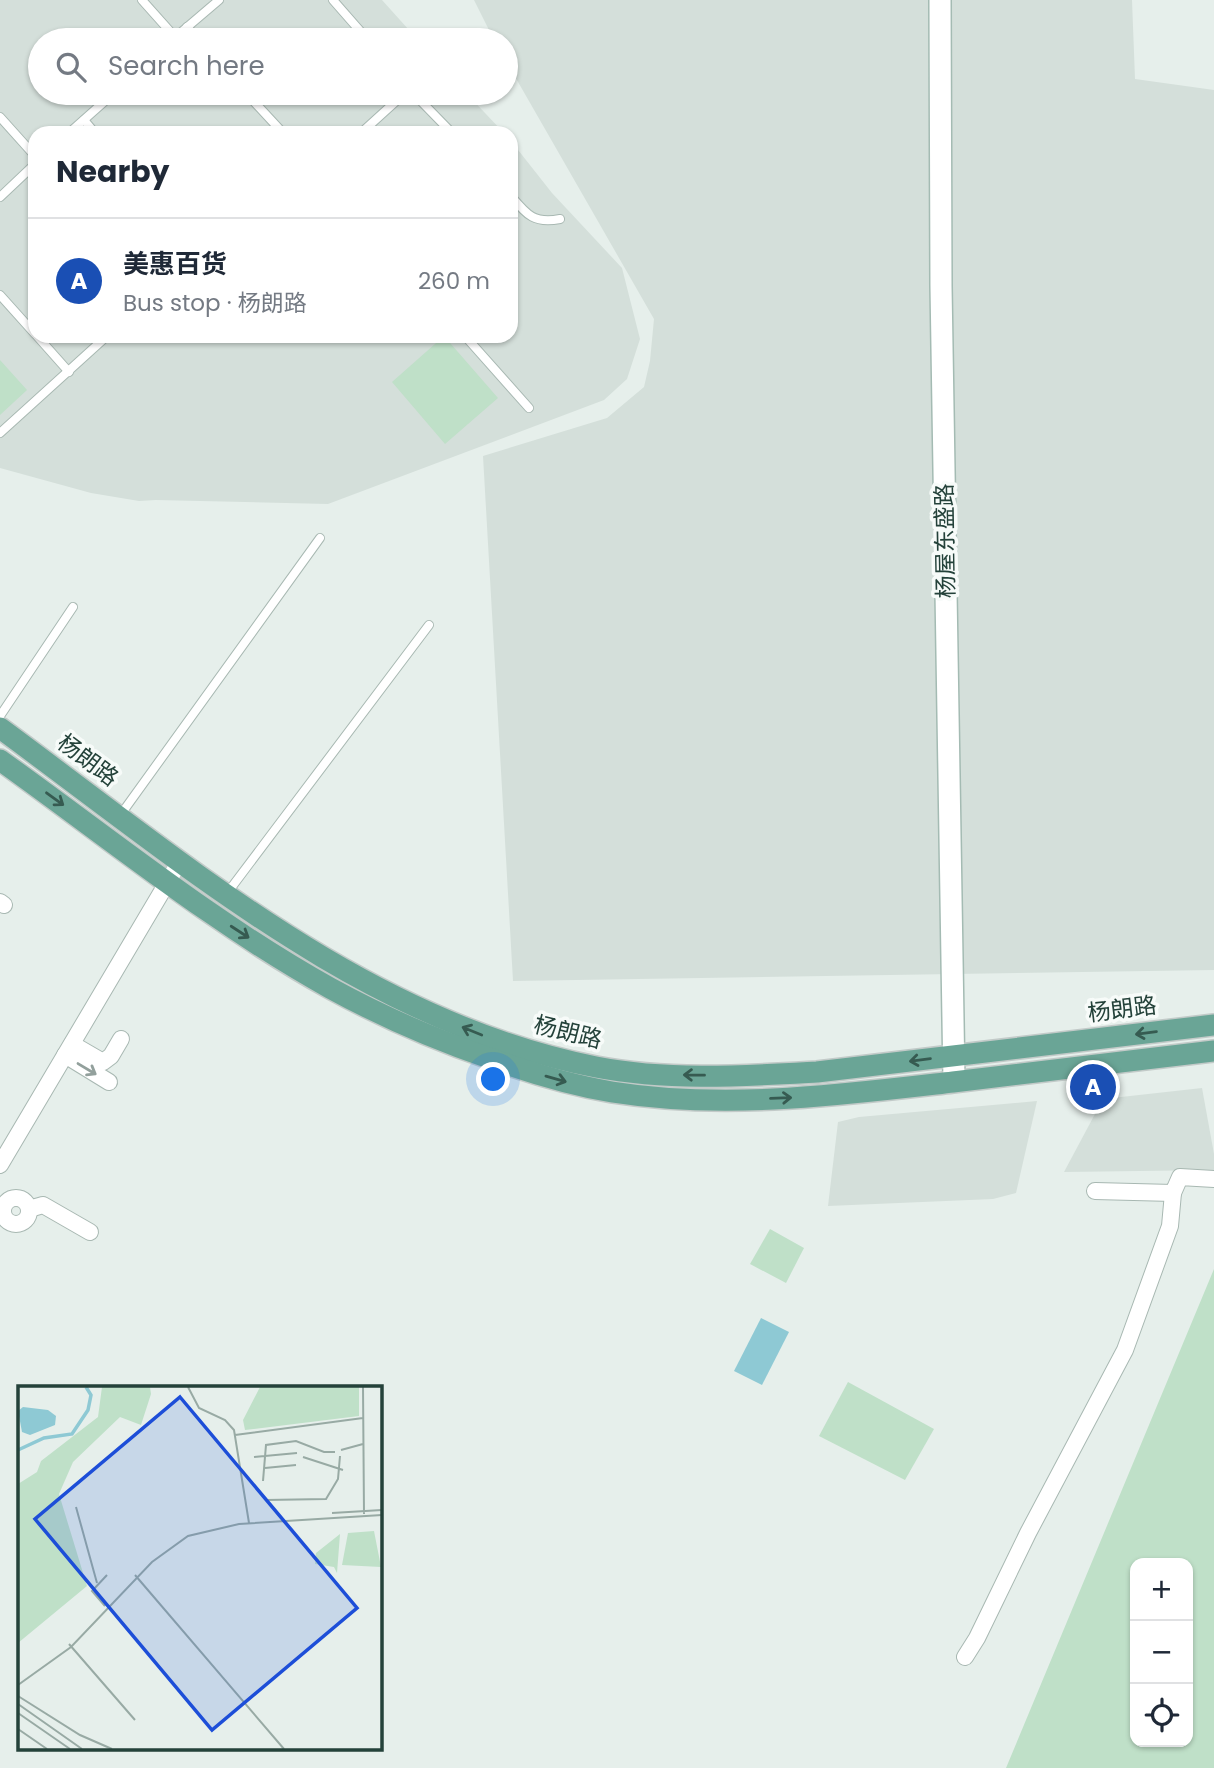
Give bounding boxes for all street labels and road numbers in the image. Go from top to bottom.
street label: 杨屋东盛路 [928,483,962,599]
street label: 杨朗路 [51,726,125,794]
street label: 杨朗路 [1086,989,1158,1029]
street label: 杨朗路 [531,1008,605,1056]

